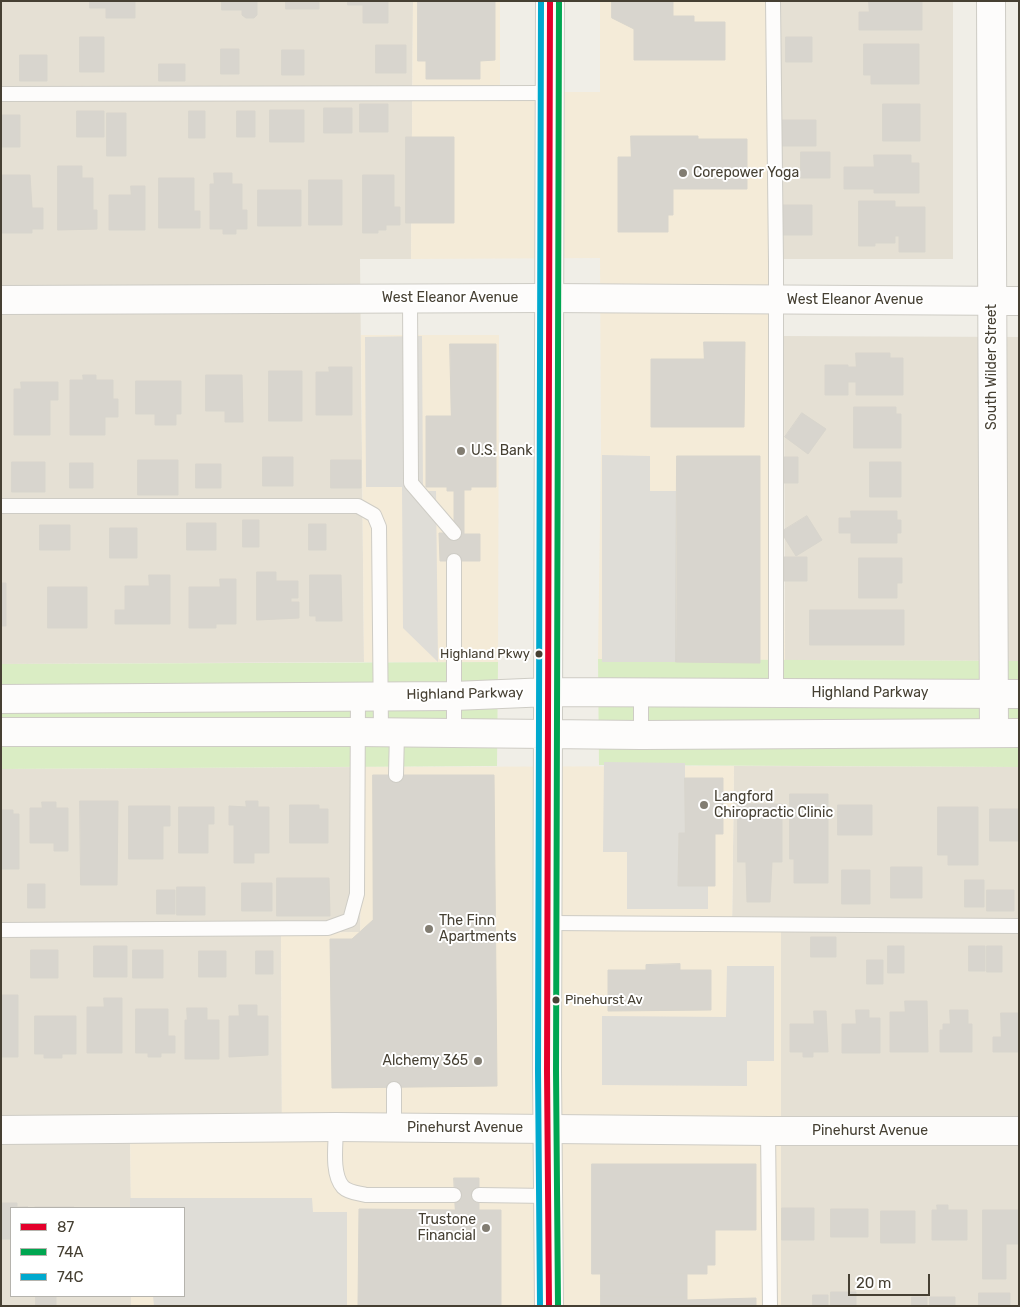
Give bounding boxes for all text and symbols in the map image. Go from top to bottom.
place label: Corepower Yoga [693,165,799,181]
marker: Corepower Yoga [677,167,689,179]
street label: West Eleanor Avenue [382,290,518,306]
street label: West Eleanor Avenue [787,292,923,308]
street label: South Wilder Street [984,304,1000,430]
place label: U.S. Bank [471,443,532,459]
marker: U.S. Bank [455,445,467,457]
place label: Highland Pkwy [440,646,530,662]
marker: Highland Pkwy [534,649,544,659]
street label: Highland Parkway [406,685,524,703]
street label: Highland Parkway [811,685,929,701]
place label: Langford Chiropractic Clinic [714,789,833,822]
marker: Langford Chiropractic Clinic [698,799,710,811]
place label: The Finn Apartments [439,913,517,946]
marker: The Finn Apartments [423,923,435,935]
place label: Pinehurst Av [565,992,643,1008]
marker: Pinehurst Av [551,995,561,1005]
place label: Alchemy 365 [383,1053,468,1069]
marker: Alchemy 365 [472,1055,484,1067]
street label: Pinehurst Avenue [407,1120,523,1136]
street label: Pinehurst Avenue [812,1123,928,1139]
legend [10,1207,185,1297]
place label: Trustone Financial [417,1212,476,1244]
text: 87 [57,1218,74,1236]
marker: Trustone Financial [480,1222,492,1234]
text: 74A [57,1243,84,1261]
scale bar [850,1264,932,1296]
text: 74C [57,1268,84,1286]
text: 20 m [856,1274,891,1292]

